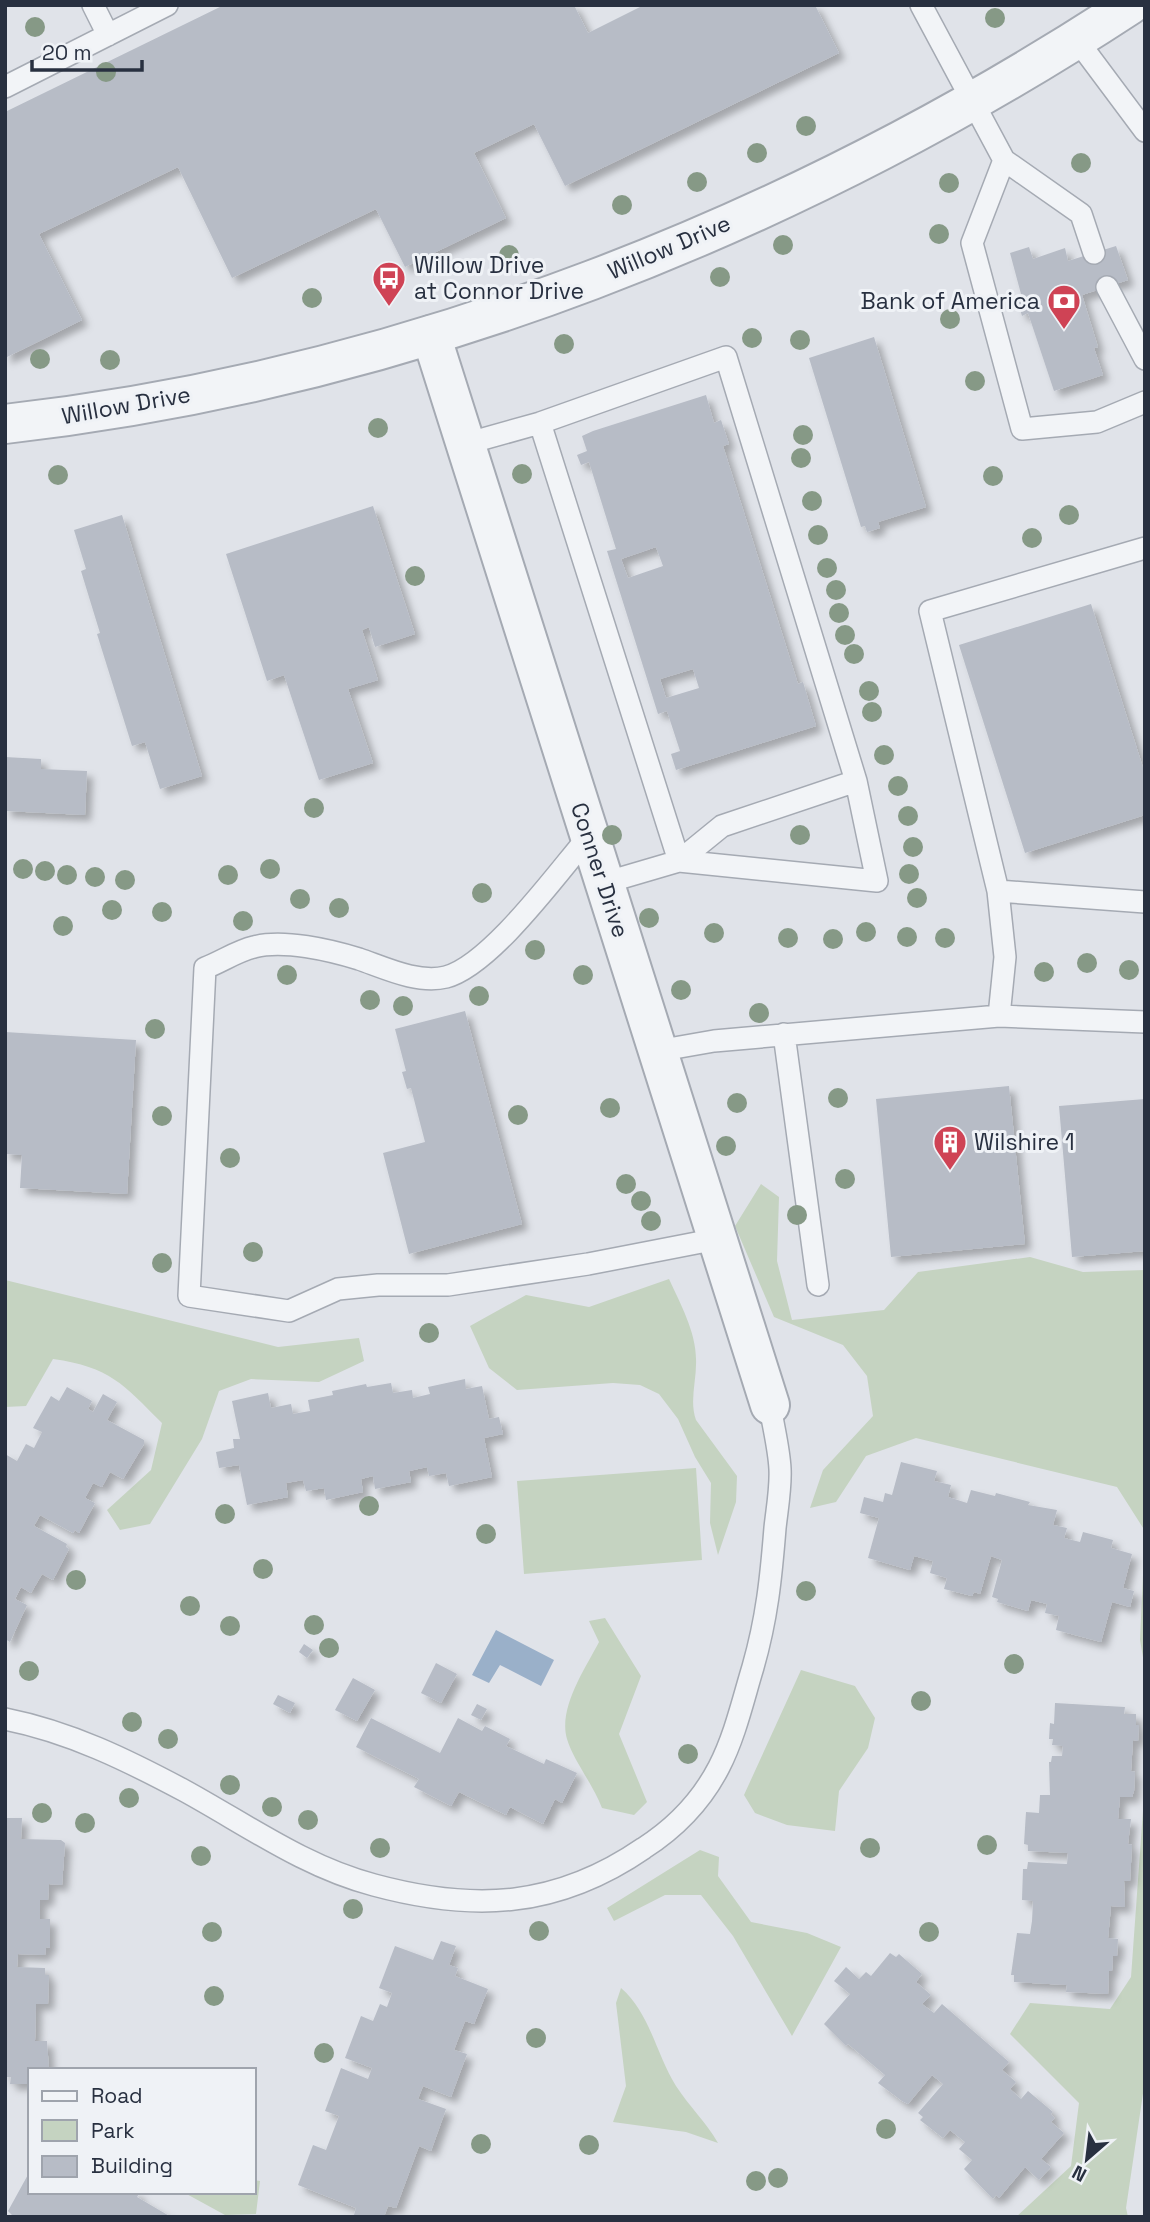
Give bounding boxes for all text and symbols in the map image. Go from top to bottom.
scale bar [32,28,142,72]
text: 20 m [42,39,92,66]
street label: Willow Drive [603,208,735,286]
place label: Willow Drive at Connor Drive [414,250,584,306]
bus stop icon: Willow Drive at Connor Drive [370,259,408,308]
bank icon: Bank of America [1045,282,1083,331]
place label: Bank of America [860,286,1040,316]
street label: Willow Drive [59,379,193,431]
street label: Conner Drive [564,799,636,941]
building icon: Wilshire 1 [931,1123,969,1172]
place label: Wilshire 1 [974,1127,1075,1157]
legend [28,2068,256,2194]
text: Road [91,2082,143,2109]
text: Park [91,2117,135,2144]
north arrow [1052,2124,1122,2194]
text: Building [91,2152,173,2179]
text: N [1068,2160,1091,2188]

